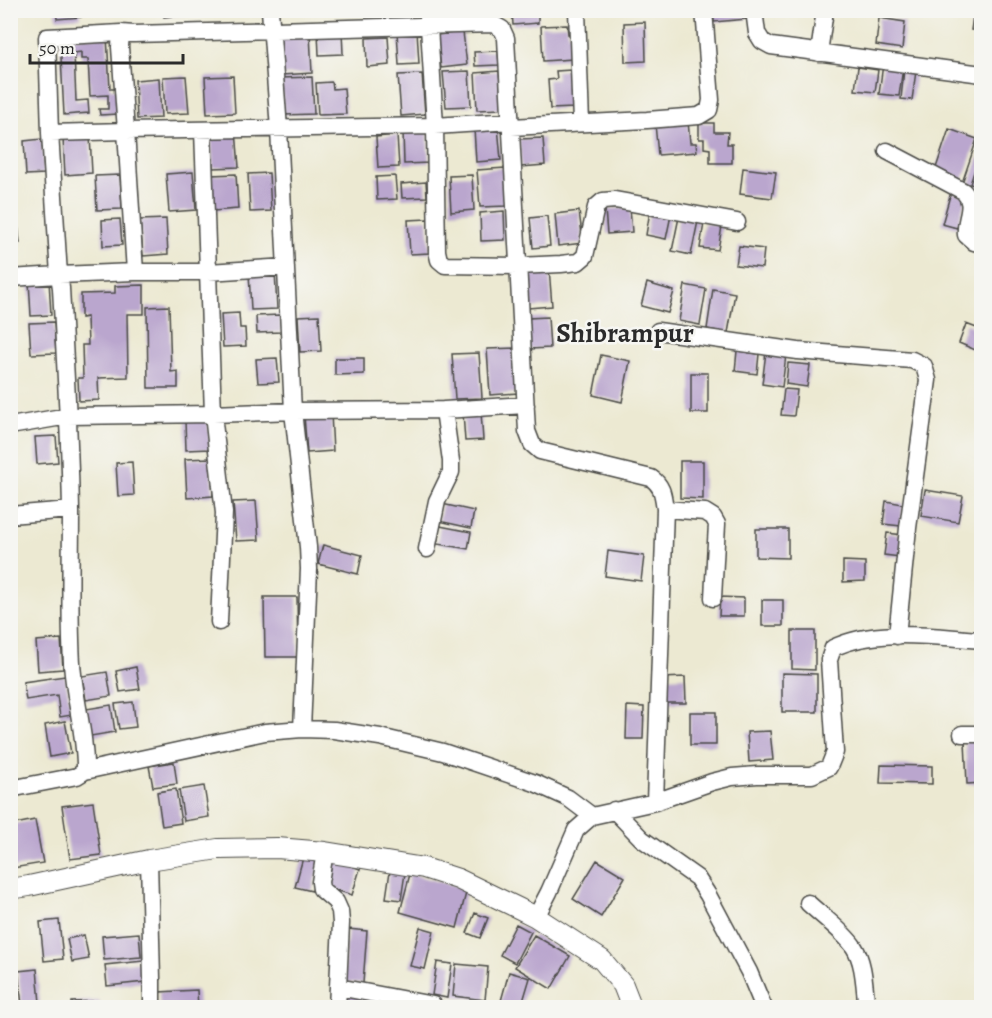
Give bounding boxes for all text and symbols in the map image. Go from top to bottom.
scale bar [30,27,183,65]
text: 50 m [39,36,75,60]
district label: Shibrampur [556,315,694,351]

